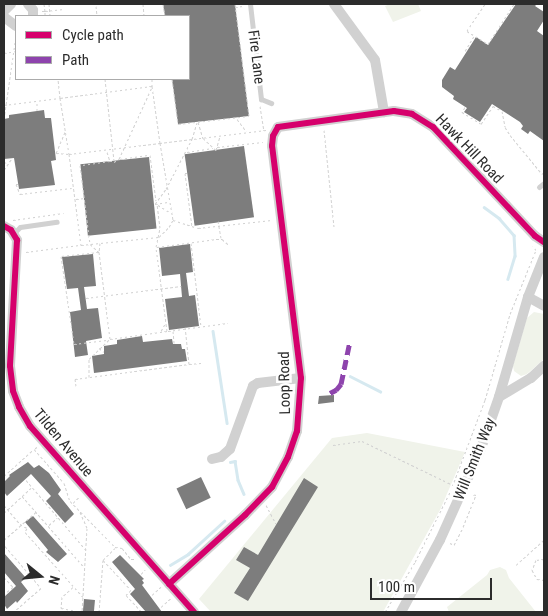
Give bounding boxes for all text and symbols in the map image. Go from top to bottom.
legend [15,15,190,80]
text: Cycle path [62,26,124,44]
street label: Fire Lane [244,29,268,85]
text: Path [62,51,89,69]
street label: Hawk Hill Road [431,111,507,187]
street label: Loop Road [275,351,295,415]
street label: Tilden Avenue [29,405,97,481]
street label: Will Smith Way [450,415,500,503]
north arrow [15,551,65,601]
scale bar [373,568,496,600]
text: N [45,574,63,587]
text: 100 m [378,578,415,596]

